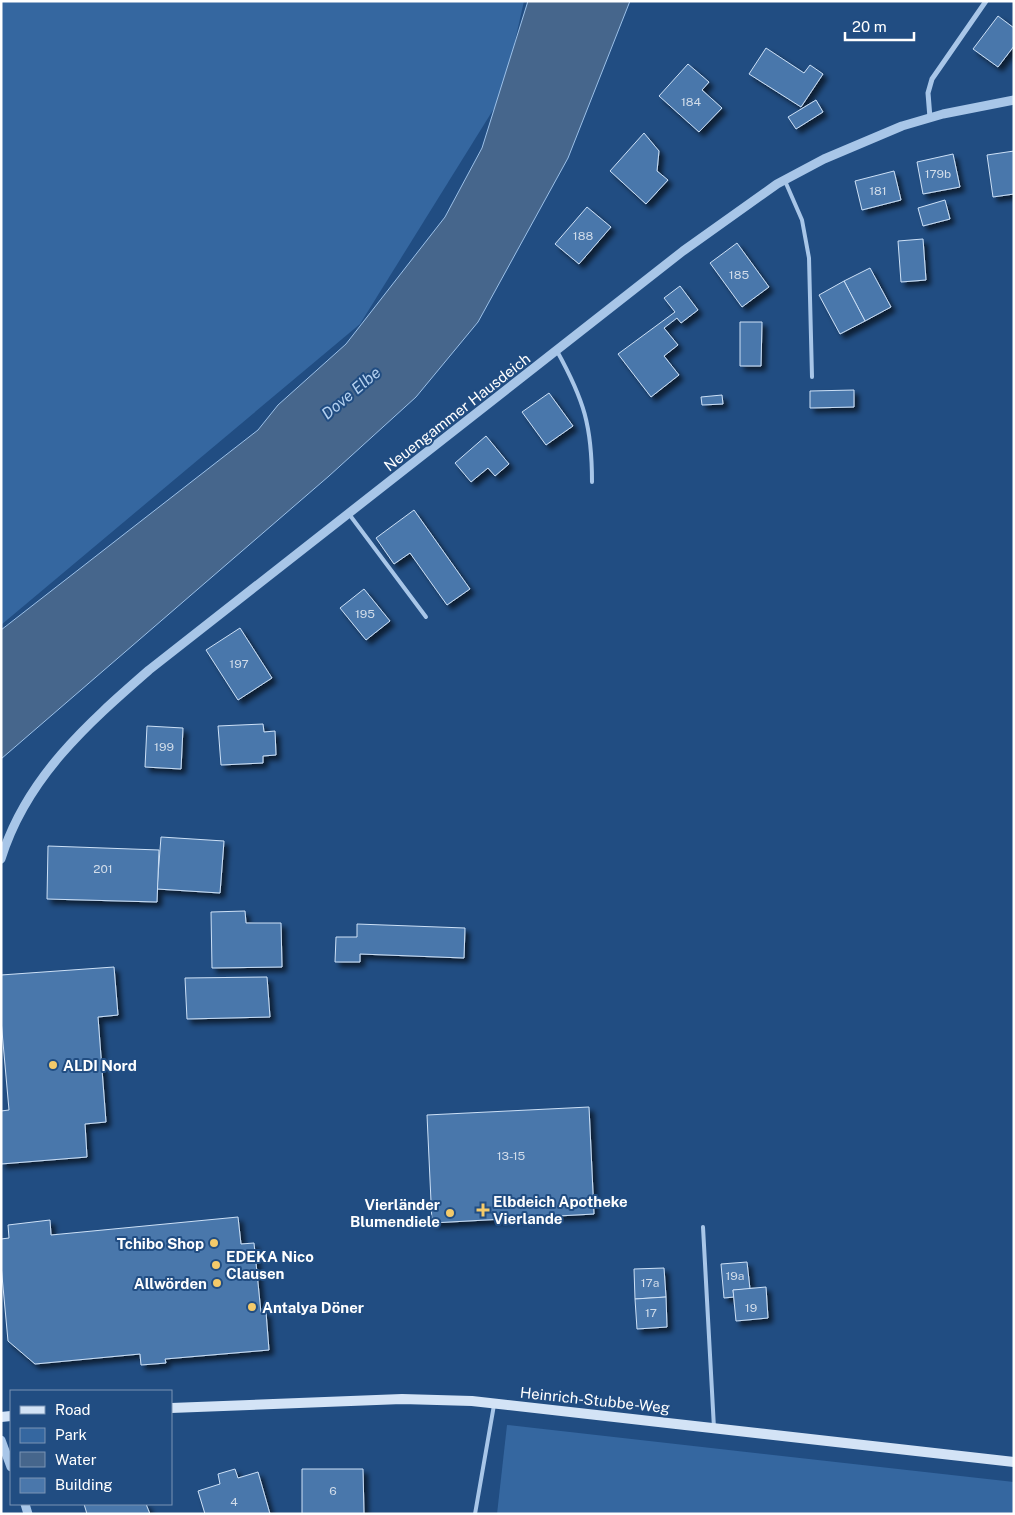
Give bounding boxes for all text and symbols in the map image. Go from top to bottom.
scale bar [845,10,914,42]
text: 20 m [852,18,887,35]
house number: 184 [681,95,702,109]
house number: 179b [925,167,951,181]
house number: 181 [869,184,887,198]
house number: 188 [573,229,593,243]
house number: 185 [729,268,749,282]
street label: Neuengammer Hausdeich [381,350,533,474]
water label: Dove Elbe [318,363,385,423]
house number: 195 [355,607,375,621]
house number: 197 [229,657,249,671]
house number: 199 [154,740,174,754]
house number: 201 [93,862,113,876]
place label: ALDI Nord [63,1057,137,1074]
marker: ALDI Nord [47,1059,59,1071]
house number: 13-15 [497,1149,526,1163]
place label: Elbdeich Apotheke Vierlande [493,1193,628,1227]
place label: Vierländer Blumendiele [350,1196,440,1230]
marker: Elbdeich Apotheke Vierlande [477,1204,489,1216]
marker: Vierländer Blumendiele [444,1207,456,1219]
place label: Tchibo Shop [117,1235,204,1252]
marker: Tchibo Shop [208,1237,220,1249]
place label: EDEKA Nico Clausen [226,1248,314,1282]
marker: EDEKA Nico Clausen [210,1259,222,1271]
house number: 19a [725,1269,745,1283]
place label: Allwörden [134,1275,207,1292]
house number: 17a [641,1276,659,1290]
marker: Allwörden [211,1277,223,1289]
place label: Antalya Döner [262,1299,364,1316]
marker: Antalya Döner [246,1301,258,1313]
house number: 19 [745,1301,757,1315]
house number: 17 [645,1306,657,1320]
street label: Heinrich-Stubbe-Weg [519,1384,671,1416]
legend [10,1390,172,1505]
text: Road [55,1401,91,1418]
text: Park [55,1426,87,1443]
text: Water [55,1451,97,1468]
text: Building [55,1476,113,1493]
house number: 6 [329,1484,337,1498]
house number: 4 [230,1495,238,1509]

